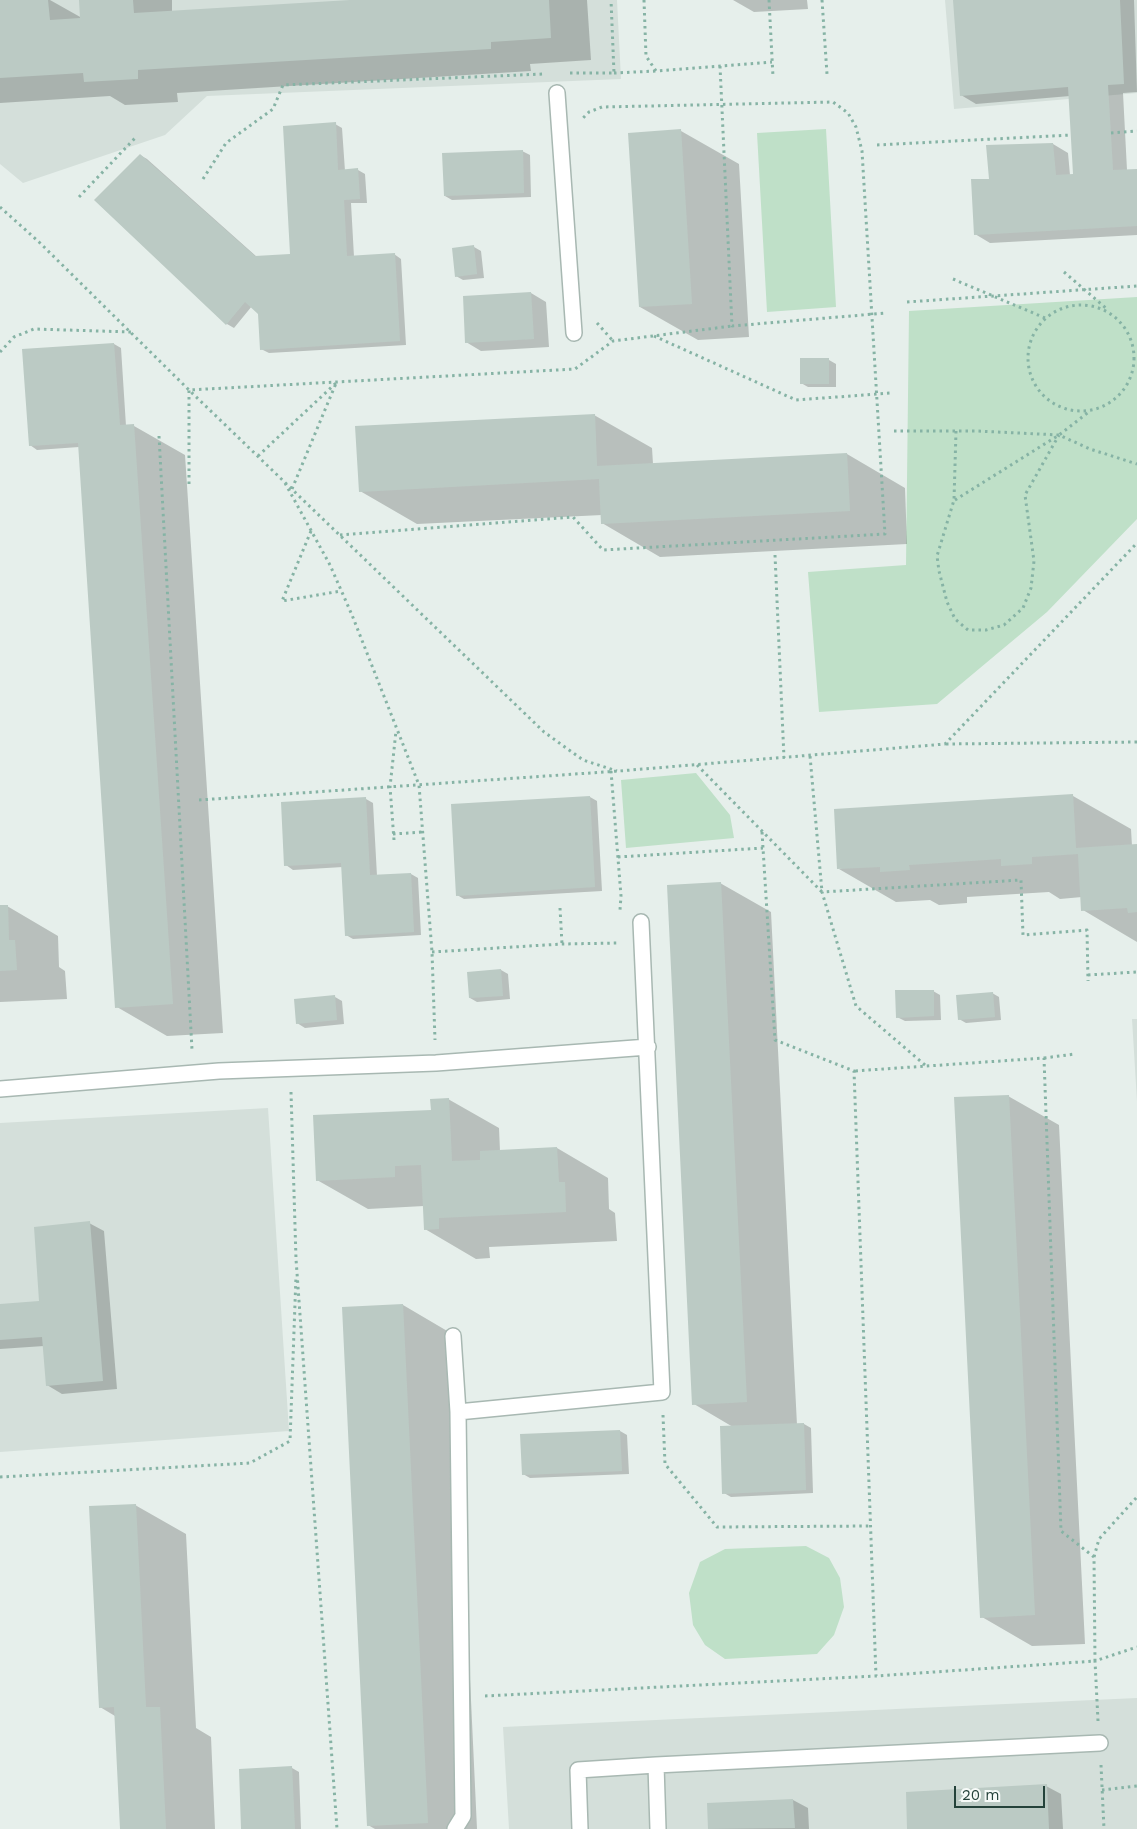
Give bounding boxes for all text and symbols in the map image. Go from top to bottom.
scale bar [957,1776,1048,1808]
text: 20 m [962,1786,1000,1804]

